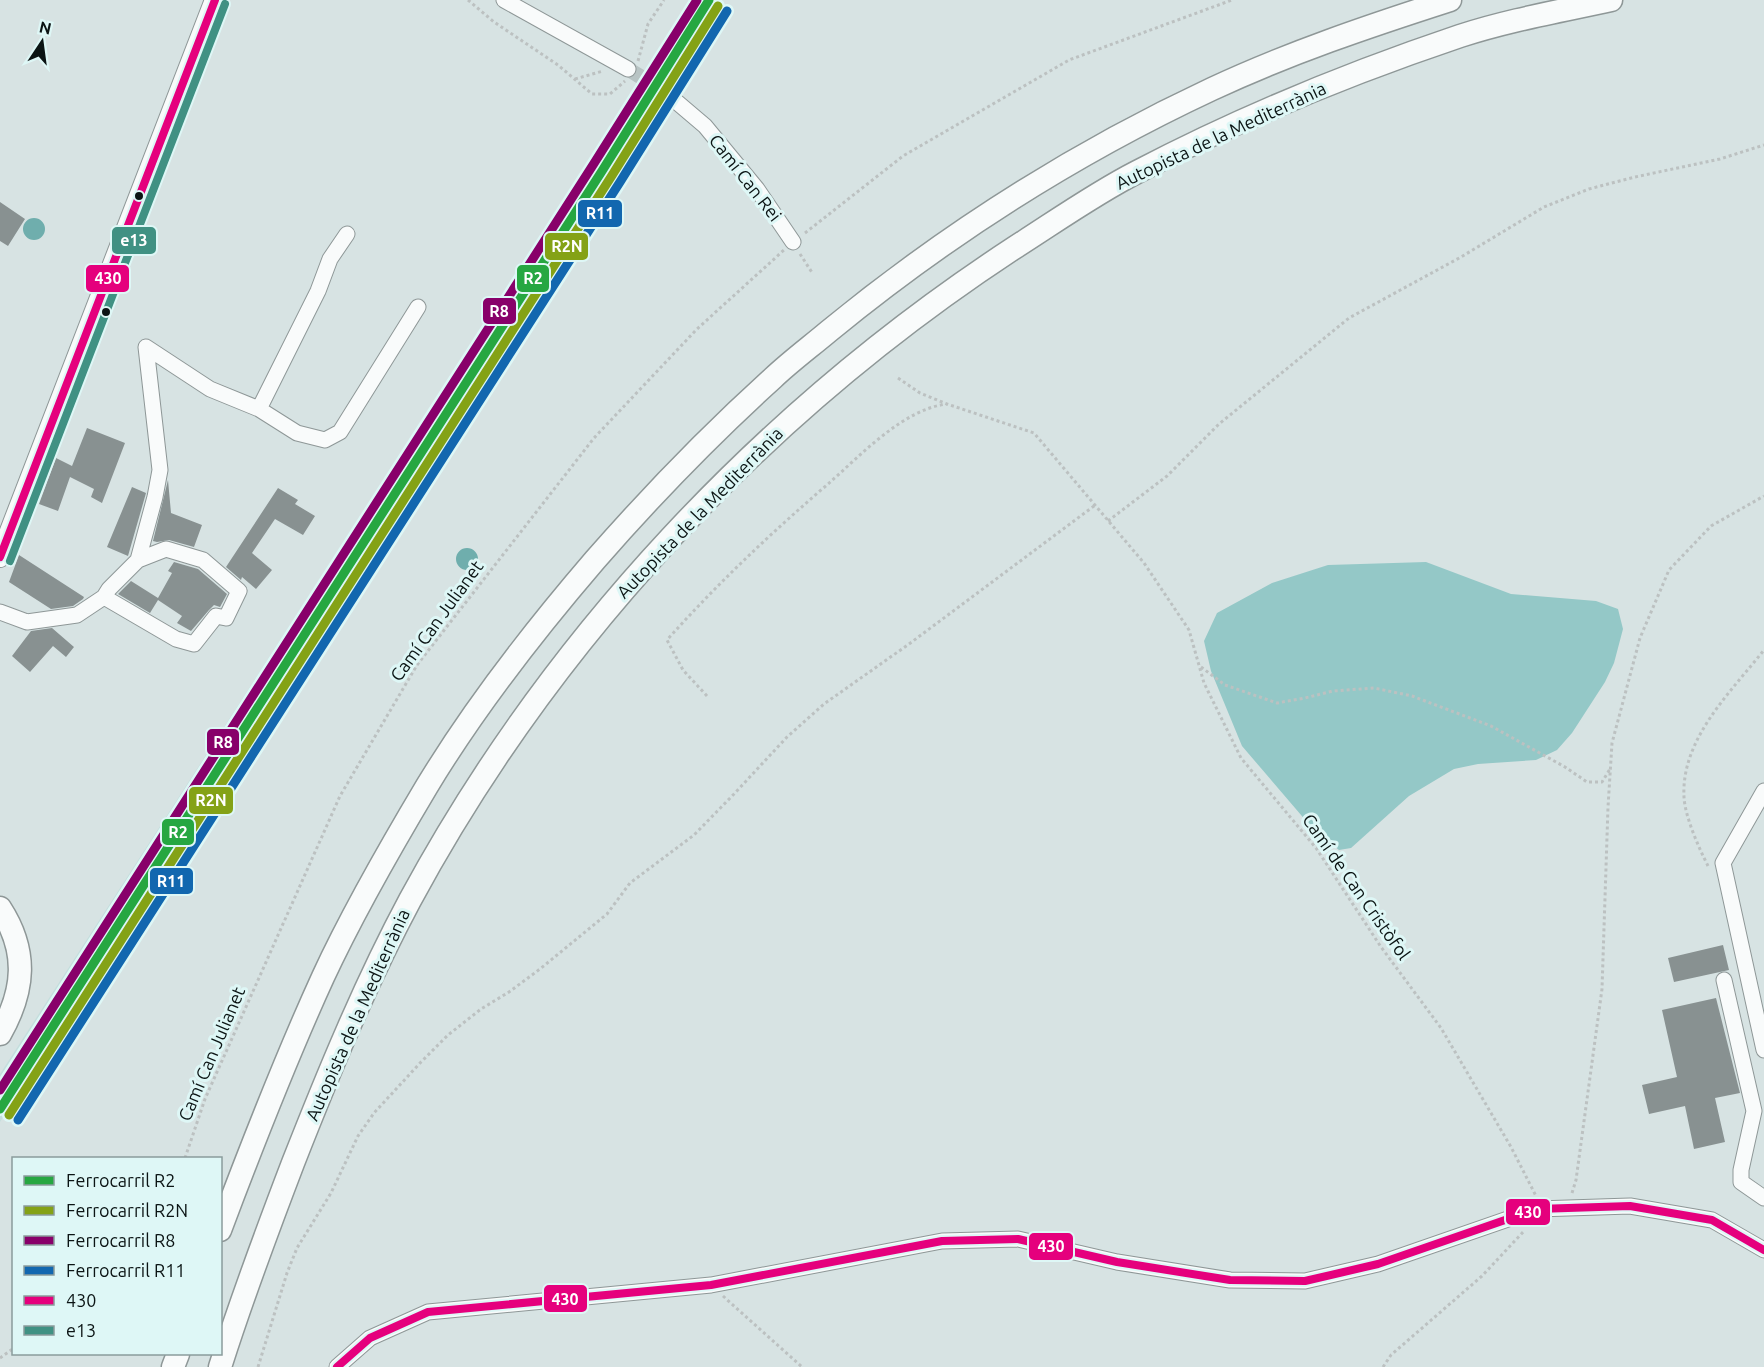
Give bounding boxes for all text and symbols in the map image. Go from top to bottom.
north arrow [12,12,72,72]
text: N [38,17,53,37]
street label: Autopista de la Mediterrània [1112,78,1329,193]
street label: Camí Can Rei [706,130,786,225]
unlabelled marker [133,190,145,202]
line badge: R11 [577,199,623,228]
text: R11 [586,204,614,222]
line badge: e13 [111,226,157,255]
text: e13 [120,231,148,249]
line badge: R2N [544,232,589,261]
text: R2N [551,237,583,255]
line badge: 430 [85,264,130,293]
line badge: R2 [516,264,550,293]
text: 430 [94,269,122,287]
text: R2 [523,269,543,287]
line badge: R8 [482,297,517,325]
text: R8 [489,302,509,320]
unlabelled marker [100,306,112,318]
street label: Autopista de la Mediterrània [612,423,786,602]
street label: Camí Can Julianet [386,556,487,684]
line badge: R8 [206,728,240,756]
text: R8 [213,733,233,751]
line badge: R2N [188,786,234,815]
text: R2N [195,791,227,809]
street label: Camí de Can Cristòfol [1299,810,1415,963]
line badge: R2 [161,818,195,846]
text: R2 [168,823,188,841]
line badge: R11 [149,867,194,895]
text: R11 [157,872,185,890]
street label: Autopista de la Mediterrània [301,906,413,1124]
street label: Camí Can Julianet [174,984,248,1124]
legend [12,1157,222,1355]
text: Ferrocarril R2 [66,1170,175,1190]
line badge: 430 [1505,1198,1551,1226]
text: Ferrocarril R2N [66,1200,188,1220]
text: 430 [1514,1203,1542,1221]
text: Ferrocarril R8 [66,1230,175,1250]
line badge: 430 [1028,1232,1074,1261]
text: 430 [1037,1237,1065,1255]
text: Ferrocarril R11 [66,1260,186,1280]
line badge: 430 [543,1284,588,1313]
text: 430 [66,1290,96,1310]
text: 430 [551,1290,579,1308]
text: e13 [66,1320,96,1340]

